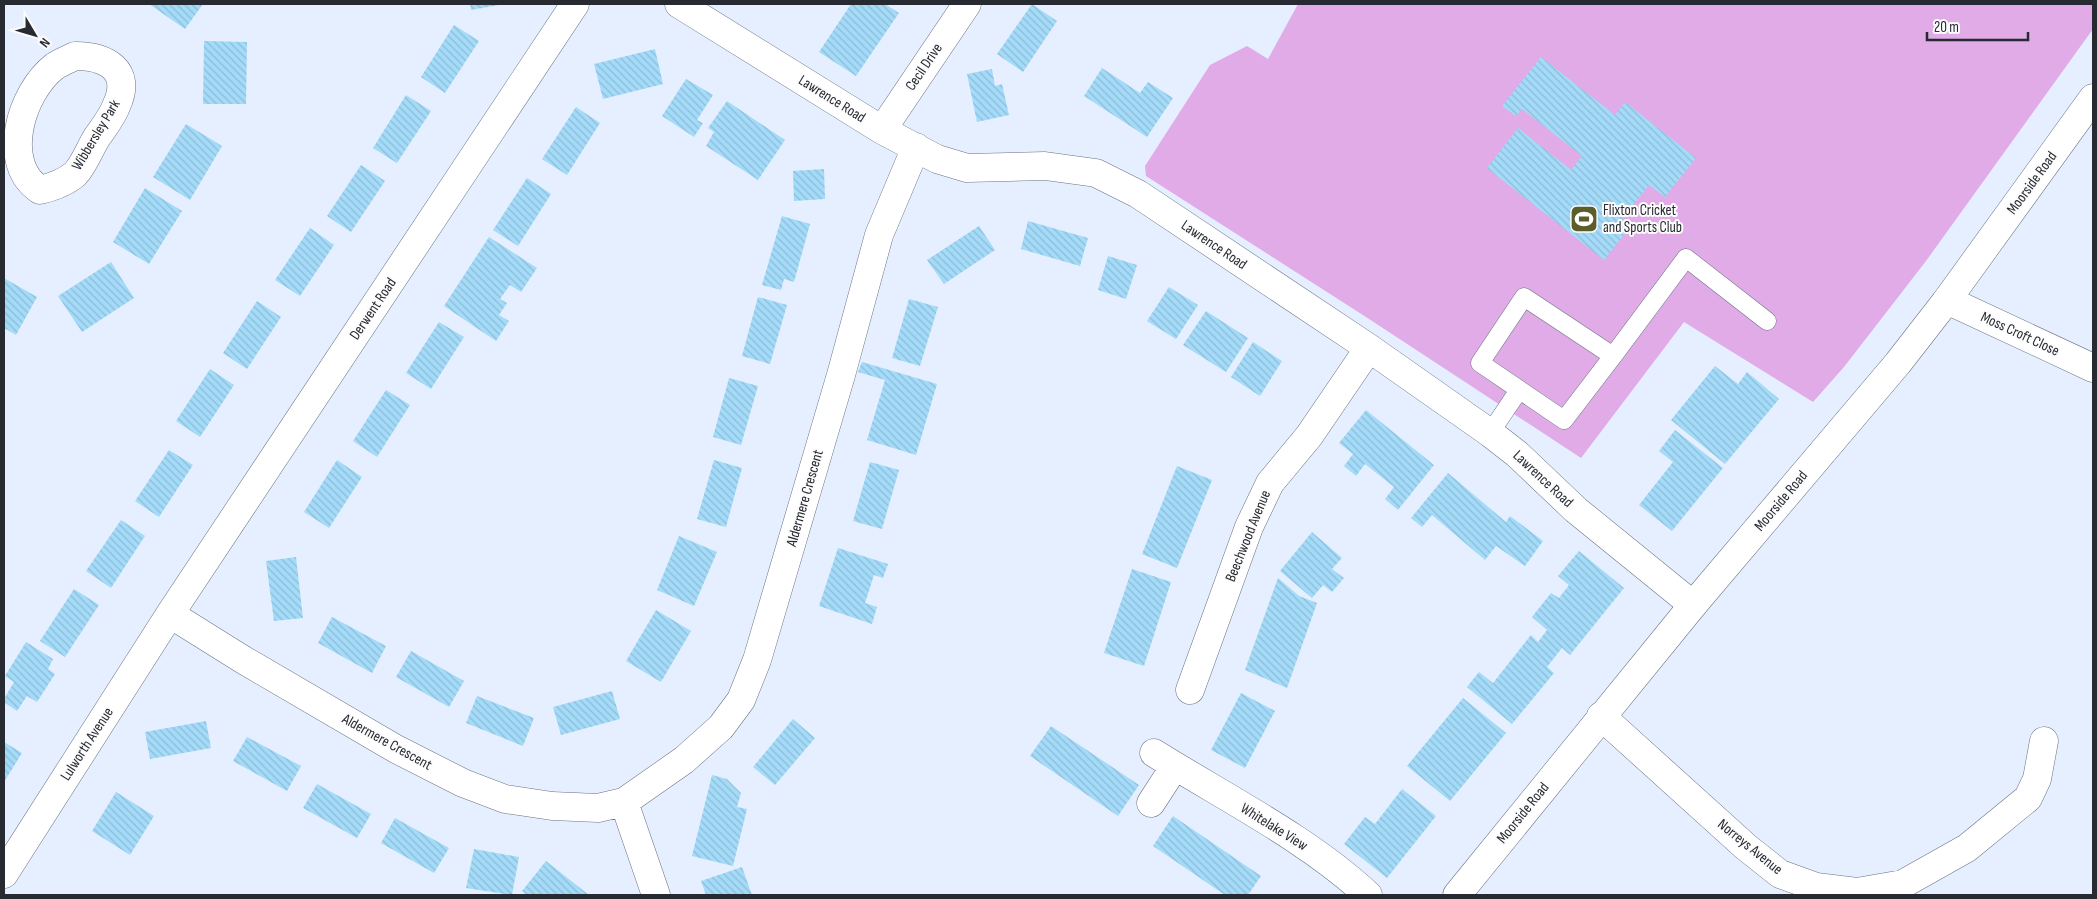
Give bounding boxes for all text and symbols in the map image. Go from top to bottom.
north arrow [10,10,60,60]
scale bar [1927,10,2028,42]
text: 20 m [1934,18,1959,37]
text: N [36,35,54,51]
street label: Cecil Drive [901,40,947,94]
street label: Lawrence Road [795,71,869,127]
street label: Wibbersley Park [67,96,125,174]
street label: Moorside Road [2003,148,2061,218]
place label: Flixton Cricket and Sports Club [1603,201,1682,237]
sports icon: Flixton Cricket and Sports Club [1569,204,1599,234]
street label: Lawrence Road [1177,216,1251,274]
street label: Derwent Road [345,274,401,344]
street label: Moss Croft Close [1978,308,2062,360]
street label: Lawrence Road [1509,446,1577,512]
street label: Aldermere Crescent [782,447,828,550]
street label: Moorside Road [1750,467,1812,535]
street label: Beechwood Avenue [1221,487,1275,585]
street label: Lulworth Avenue [56,704,118,784]
street label: Aldermere Crescent [338,709,436,775]
street label: Moorside Road [1493,779,1553,847]
street label: Whitelake View [1237,799,1312,855]
street label: Norreys Avenue [1714,815,1786,879]

